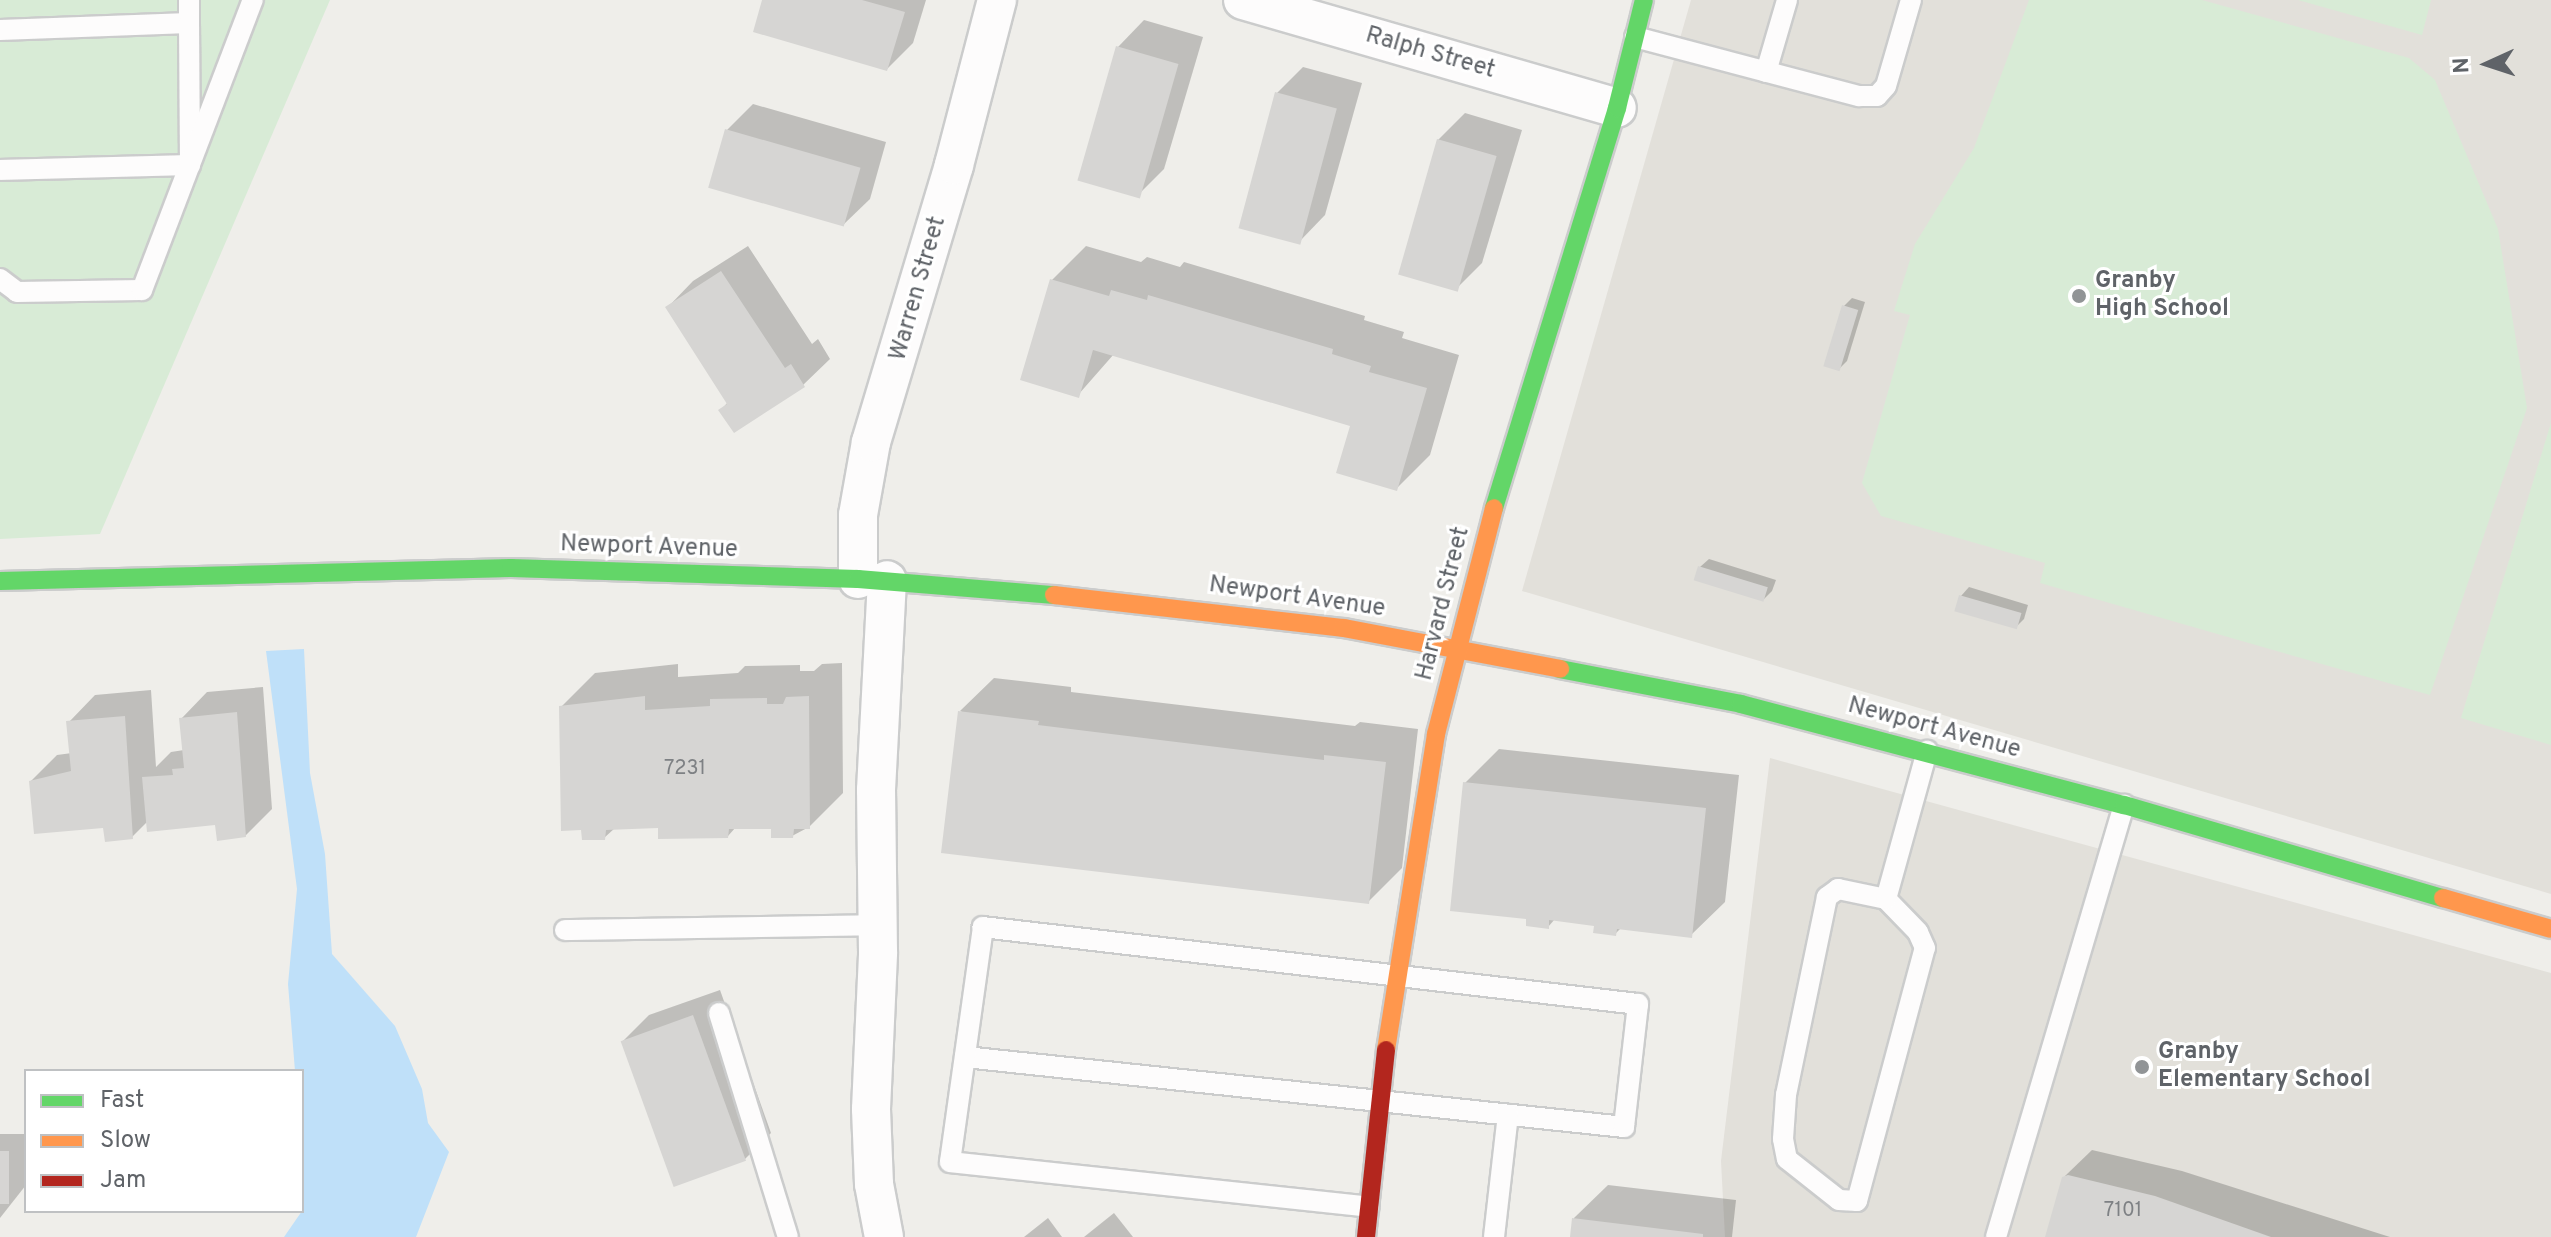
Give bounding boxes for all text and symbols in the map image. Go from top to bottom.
street label: Ralph Street [1362,22,1498,86]
north arrow [2447,24,2527,104]
text: N [2449,57,2476,74]
street label: Warren Street [885,214,953,364]
place label: Granby High School [2095,268,2229,324]
marker: Granby High School [2070,287,2088,305]
street label: Harvard Street [1411,524,1477,684]
street label: Newport Avenue [559,530,739,566]
street label: Newport Avenue [1207,571,1387,625]
street label: Newport Avenue [1844,692,2024,766]
house number: 7231 [664,757,706,781]
place label: Granby Elementary School [2158,1039,2370,1095]
marker: Granby Elementary School [2133,1058,2151,1076]
legend [24,1069,304,1213]
text: Fast [100,1086,144,1116]
text: Slow [100,1126,151,1156]
text: Jam [100,1166,146,1196]
house number: 7101 [2104,1199,2142,1223]

